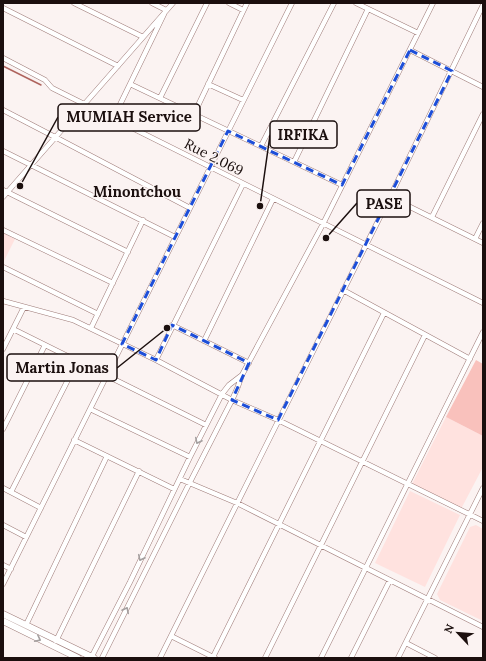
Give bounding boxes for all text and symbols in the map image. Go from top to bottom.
callout: MUMIAH Service [58,104,200,131]
text: MUMIAH Service [66,107,192,126]
callout: IRFIKA [270,121,337,148]
text: IRFIKA [277,125,329,144]
street label: Rue 2.069 [181,134,247,180]
district label: Minontchou [93,182,181,201]
callout: PASE [357,190,410,217]
text: PASE [365,194,403,213]
callout: Martin Jonas [7,354,117,381]
text: Martin Jonas [15,358,109,377]
one-way arrow [195,437,202,444]
one-way arrow [138,554,146,561]
one-way arrow [121,606,129,614]
north arrow [438,613,478,653]
text: N [441,621,457,636]
one-way arrow [34,634,41,641]

